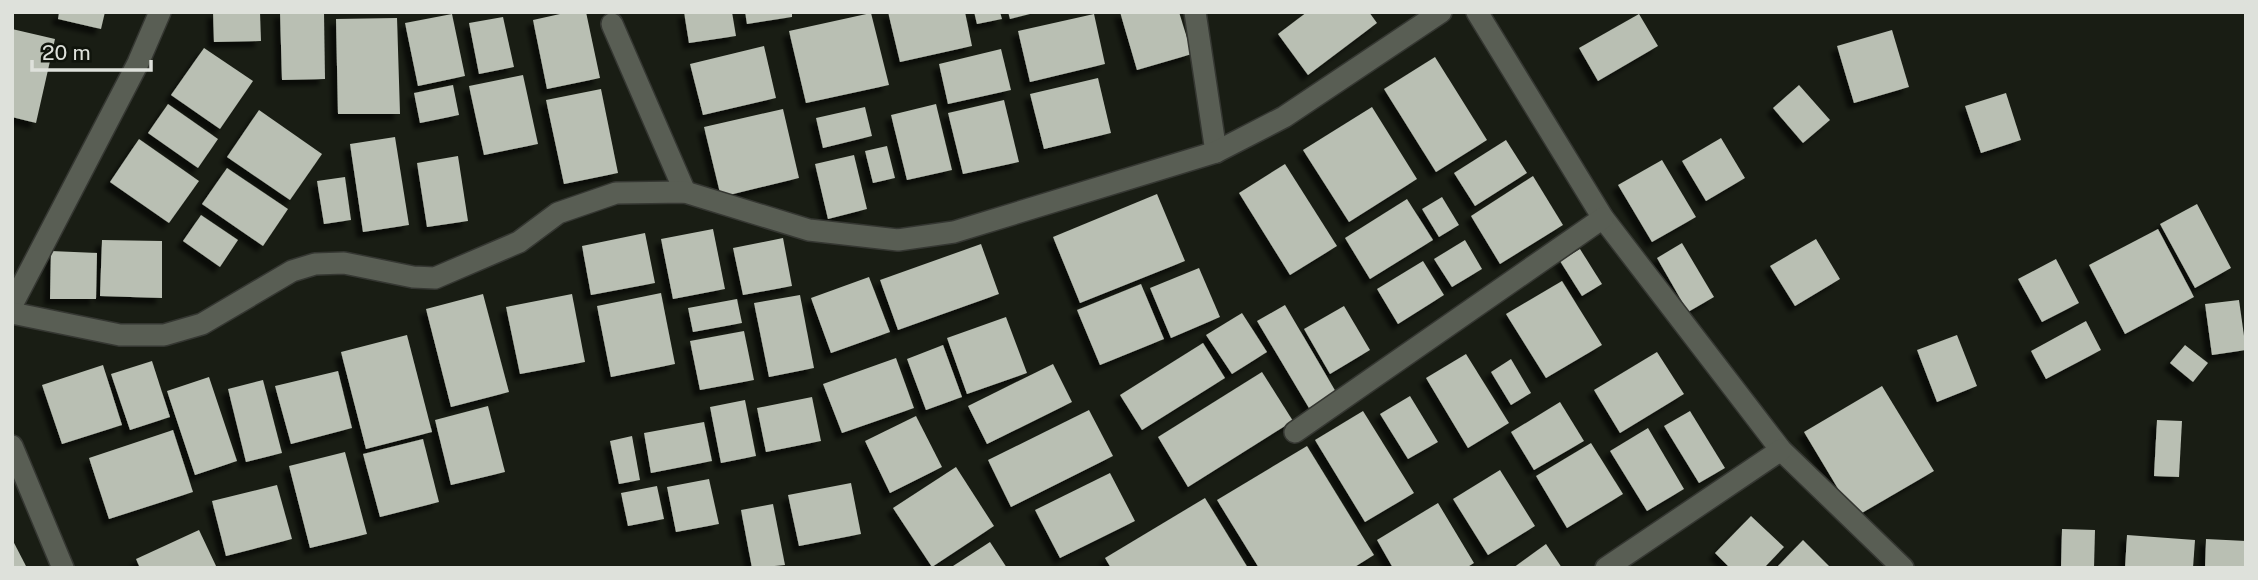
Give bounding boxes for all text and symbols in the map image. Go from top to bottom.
scale bar [32,28,150,72]
text: 20 m [42,40,91,65]

